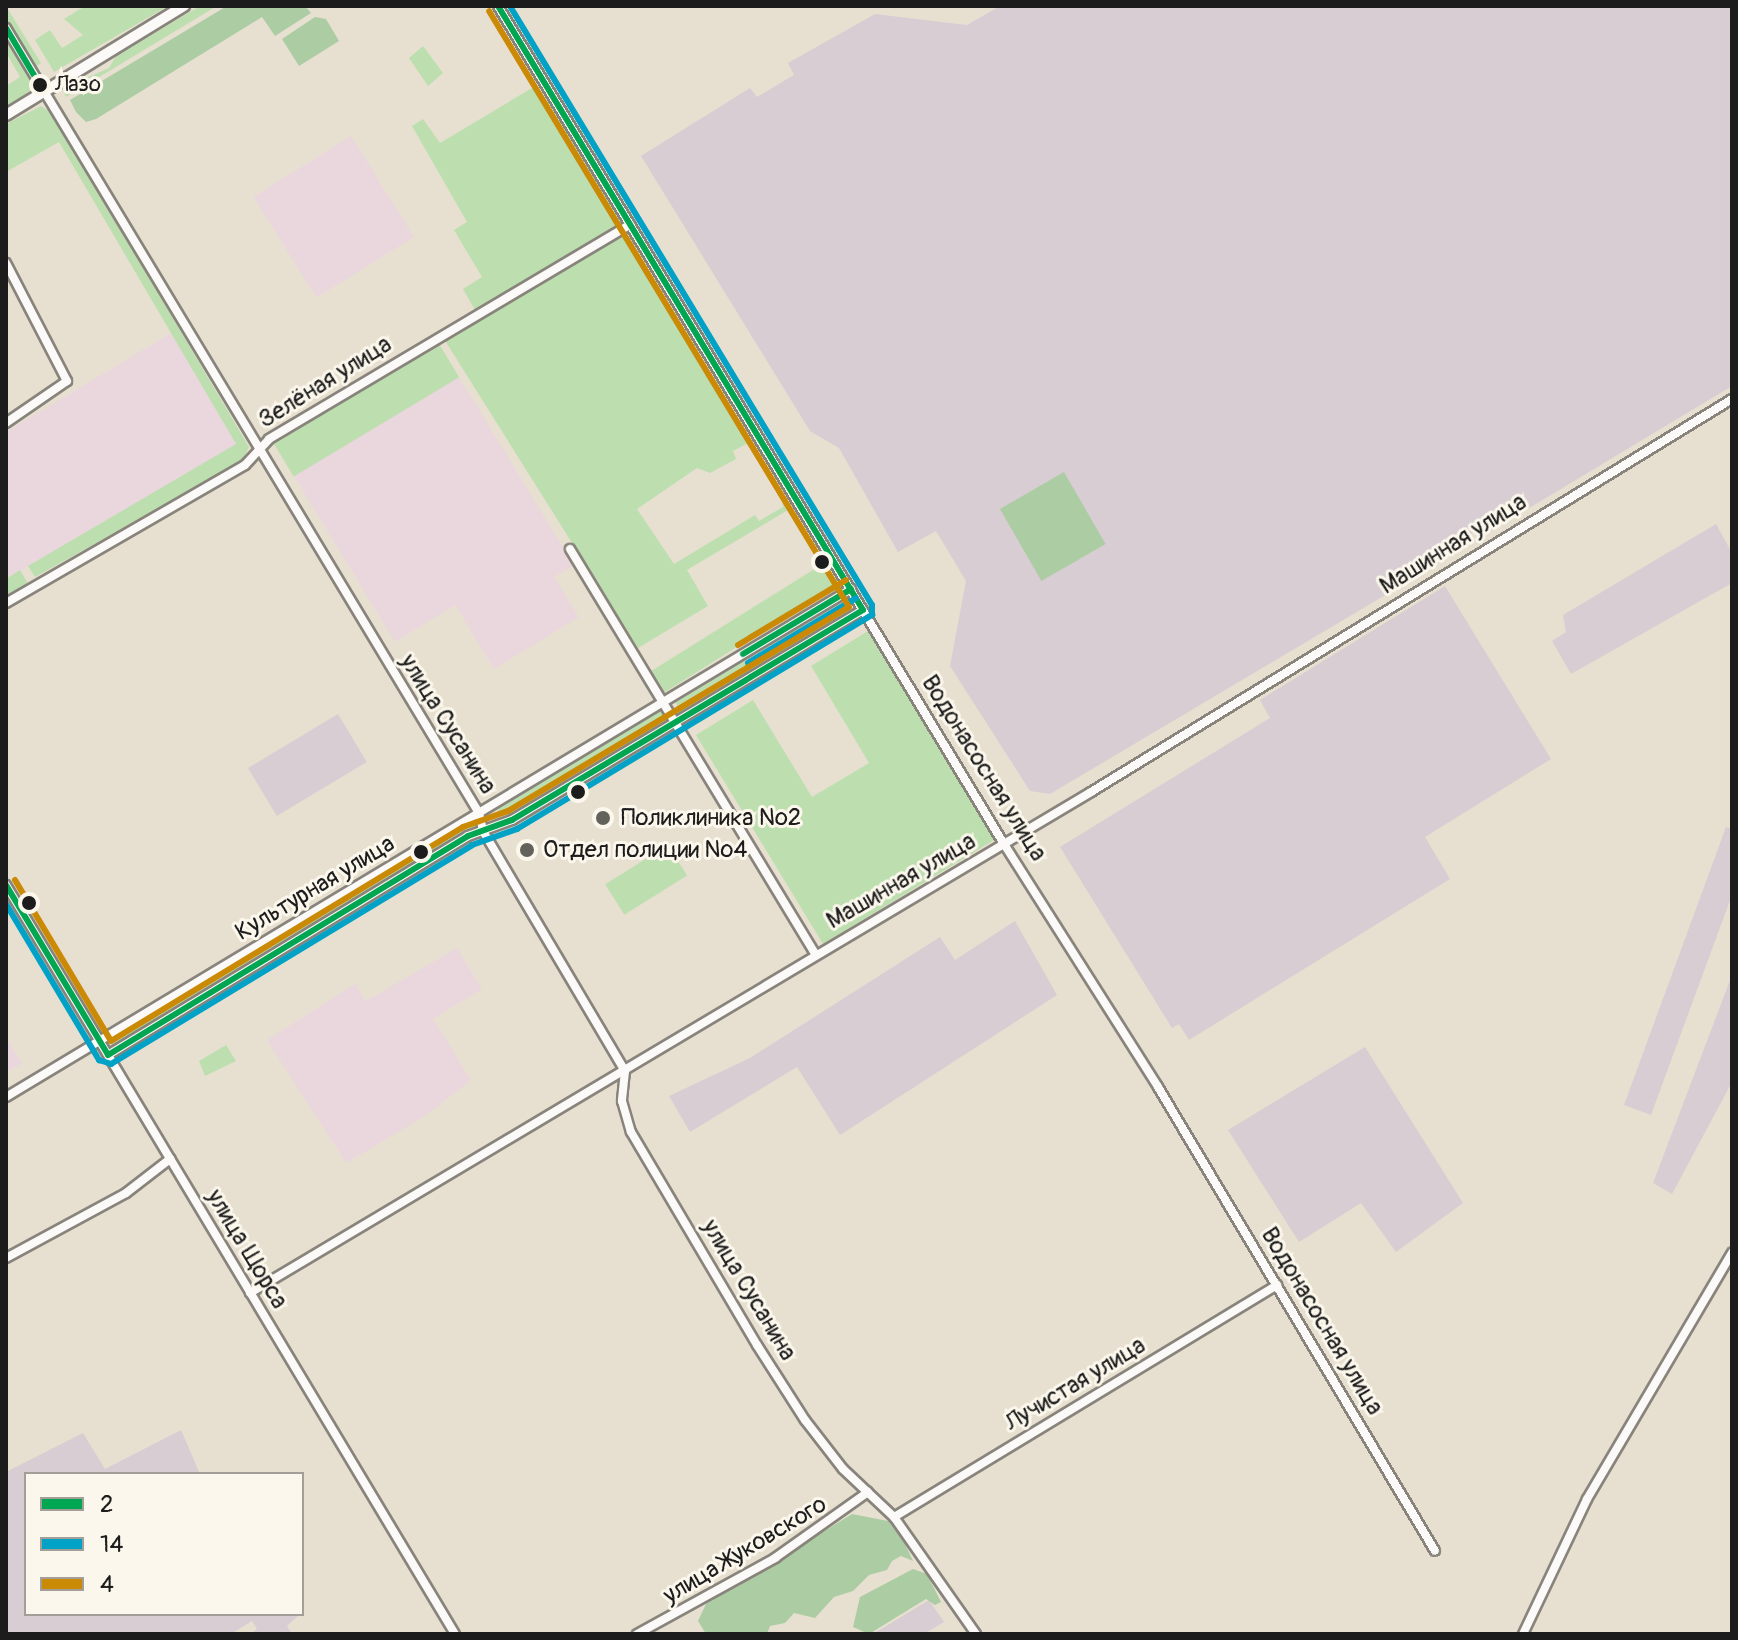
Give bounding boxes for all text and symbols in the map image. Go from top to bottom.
place label: Лазо [55,72,101,98]
marker: Лазо [32,77,48,93]
street label: Зелёная улица [253,330,397,434]
street label: Машинная улица [1374,487,1532,601]
unlabelled marker [814,554,830,570]
street label: улица Сусанина [394,649,502,799]
street label: Водонасосная улица [915,670,1053,866]
unlabelled marker [570,784,586,800]
place label: Поликлиника №2 [621,804,801,832]
marker: Поликлиника №2 [592,807,614,829]
street label: Машинная улица [821,827,981,935]
street label: Культурная улица [230,829,400,947]
place label: Отдел полиции №4 [543,836,747,864]
marker: Отдел полиции №4 [518,841,536,859]
unlabelled marker [413,844,429,860]
unlabelled marker [21,895,37,911]
street label: улица Щорса [200,1184,294,1314]
street label: улица Сусанина [696,1214,802,1366]
street label: Водонасосная улица [1255,1222,1389,1420]
street label: Лучистая улица [1000,1331,1150,1437]
legend [24,1472,304,1616]
text: 2 [100,1490,113,1519]
street label: улица Жуковского [658,1490,832,1610]
text: 14 [100,1530,123,1559]
text: 4 [100,1570,114,1599]

